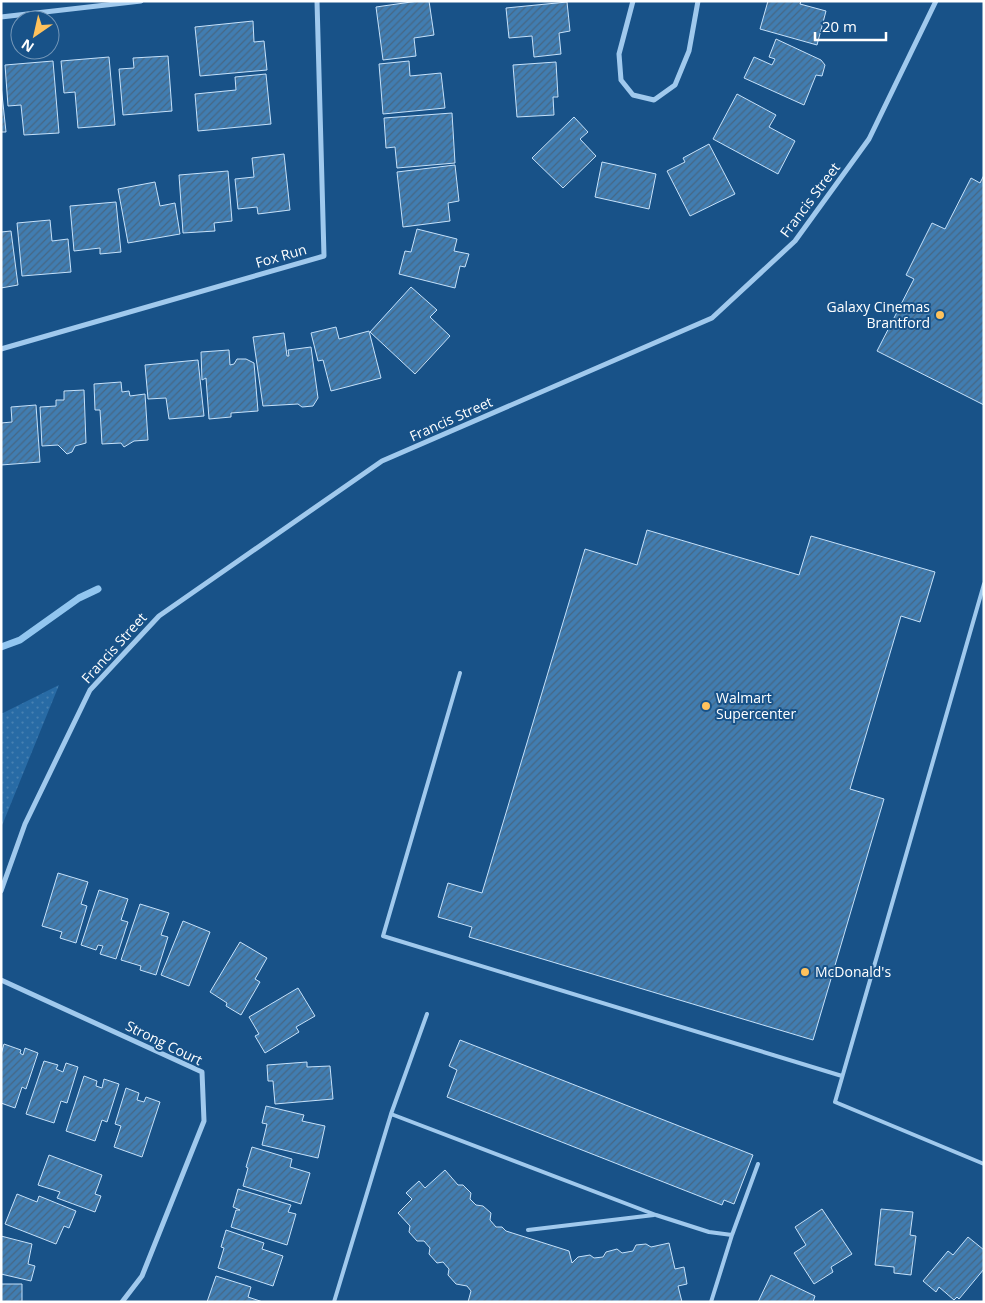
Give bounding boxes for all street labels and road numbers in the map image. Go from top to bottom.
street label: Francis Street [775,158,844,241]
street label: Fox Run [253,239,309,272]
street label: Francis Street [406,392,495,445]
street label: Francis Street [77,608,150,687]
street label: Strong Court [123,1016,206,1069]

